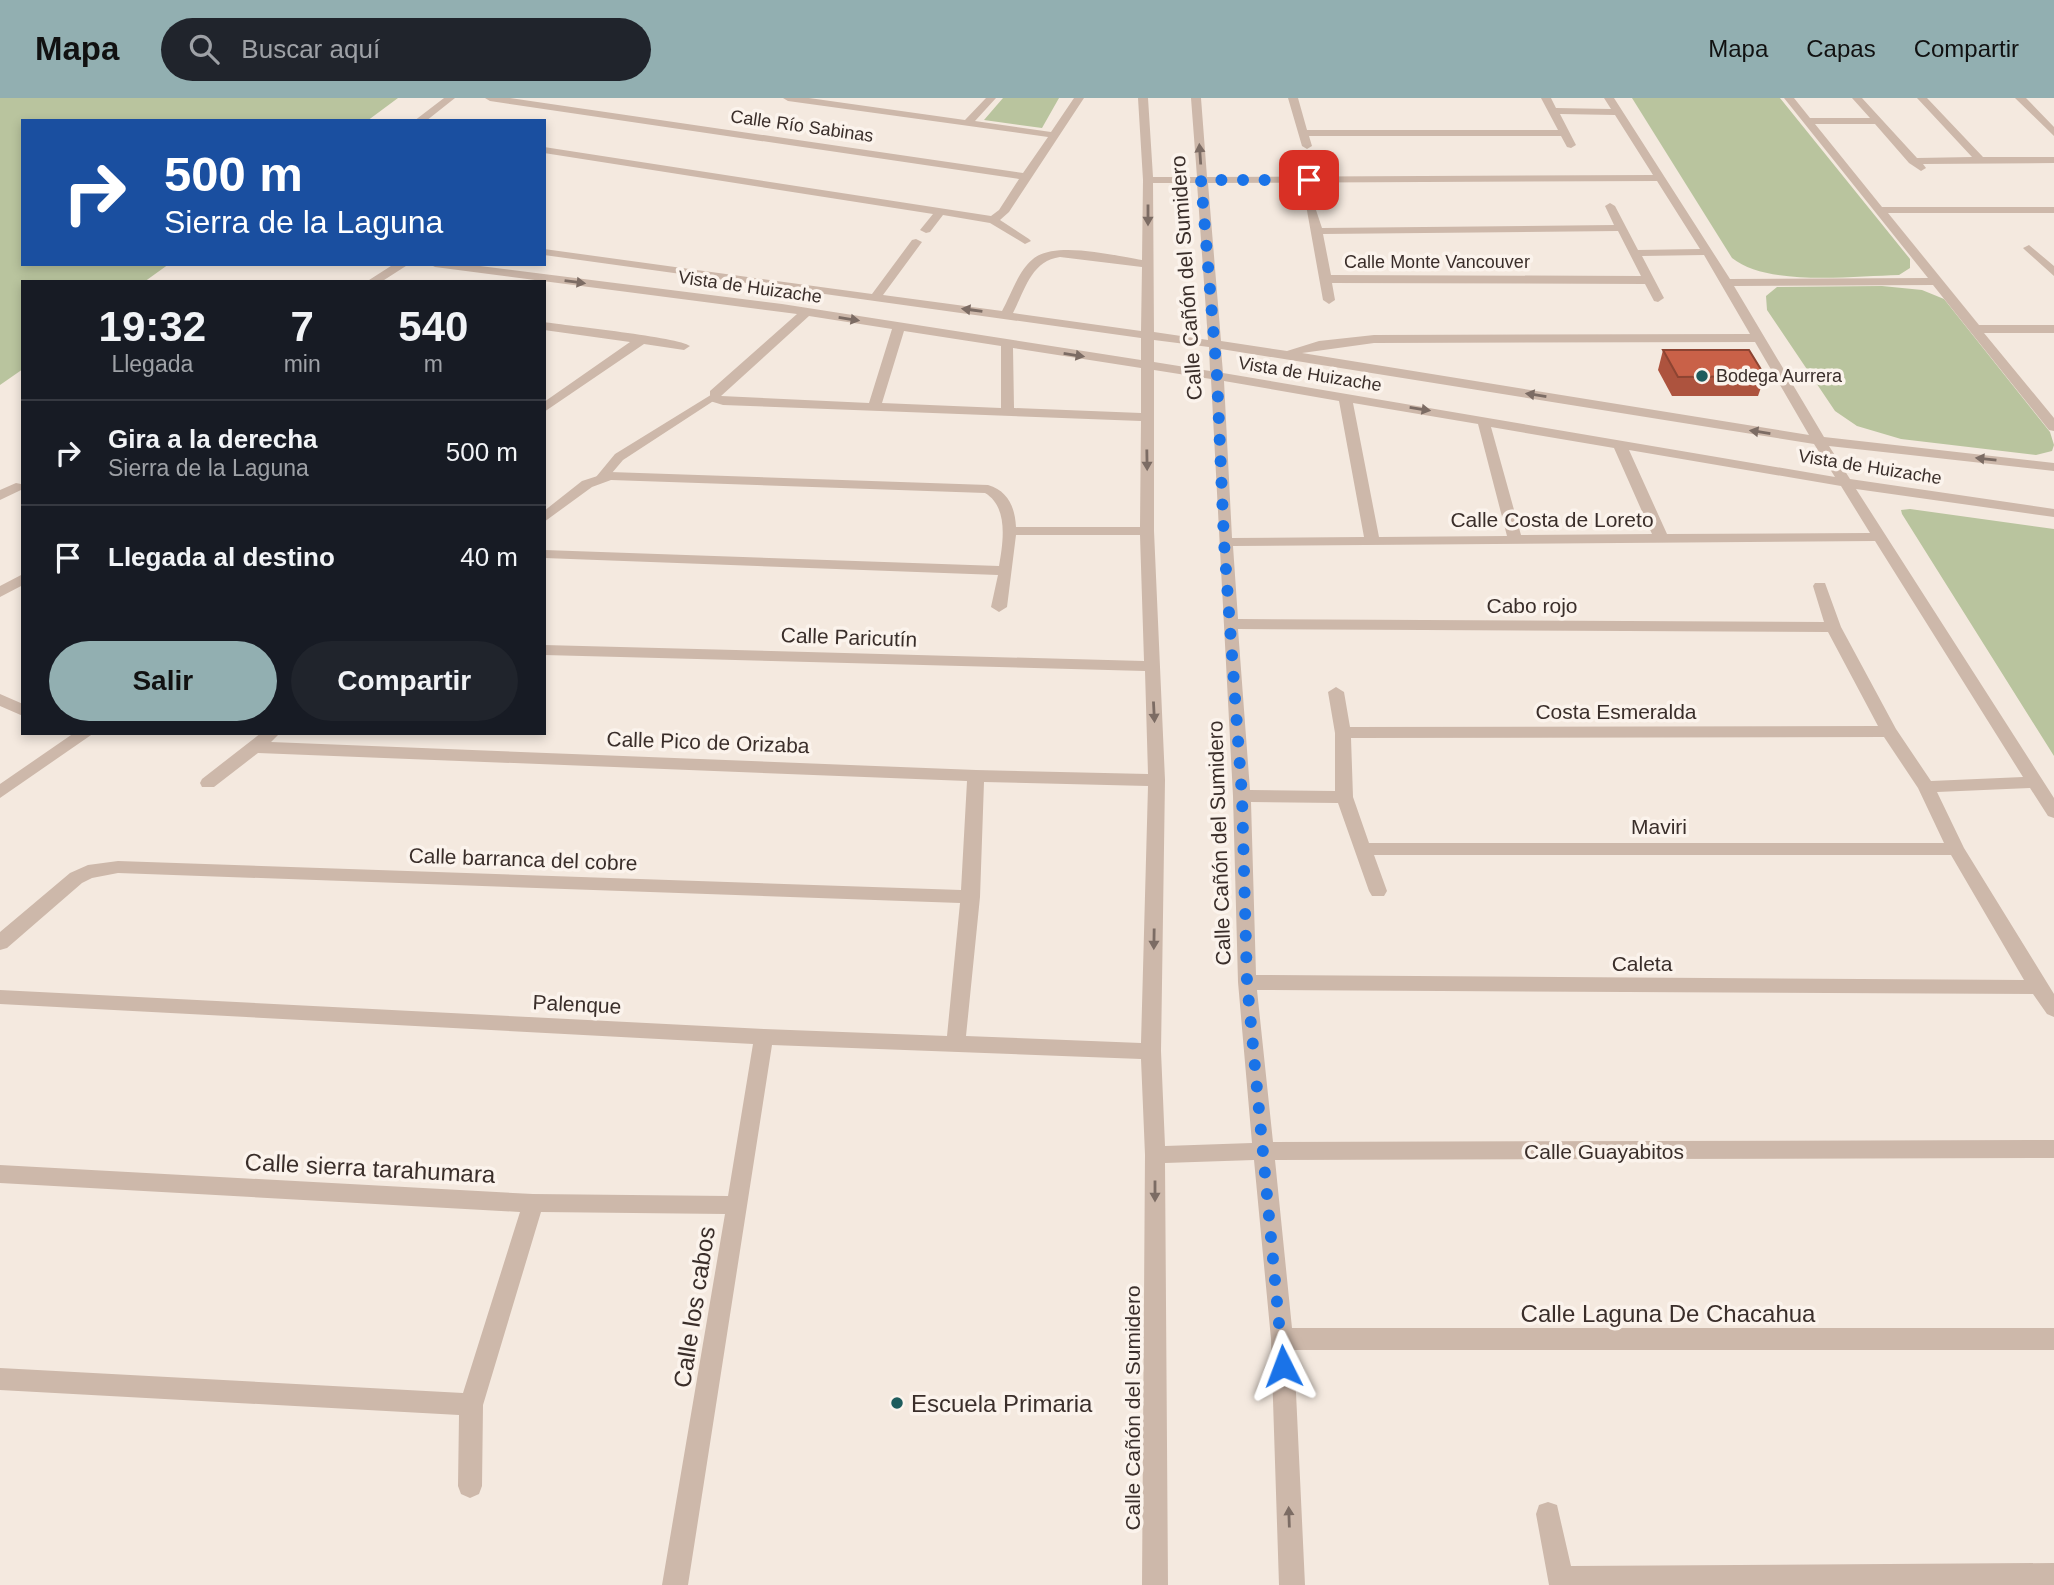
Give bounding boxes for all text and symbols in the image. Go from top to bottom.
search box [161,18,651,81]
text: Mapa [35,30,119,67]
icon: search [185,30,223,68]
text: Buscar aquí [241,34,380,64]
text: Mapa [1708,35,1768,62]
text: Capas [1806,35,1876,62]
text: Compartir [1914,35,2019,62]
street label: Calle Río Sabinas [729,106,875,146]
one-way arrow [1194,143,1205,165]
icon: right [49,147,140,238]
text: 500 m [164,147,303,201]
pin [1279,150,1339,210]
street label: Calle Cañón del Sumidero [1166,155,1206,401]
icon: arrive [1290,161,1328,199]
text: Sierra de la Laguna [164,204,443,240]
one-way arrow [1142,204,1153,226]
street label: Calle Monte Vancouver [1344,252,1530,272]
street label: Vista de Huizache [677,267,823,307]
one-way arrow [564,276,586,287]
text: 19:32 [99,303,206,350]
text: 7 [290,303,314,350]
text: 540 [398,303,468,350]
one-way arrow [961,304,983,315]
one-way arrow [838,314,860,325]
one-way arrow [1063,350,1085,361]
text: Llegada [111,351,193,377]
text: min [284,351,321,377]
text: m [424,351,443,377]
street label: Vista de Huizache [1237,353,1383,395]
place label: Bodega Aurrera [1716,366,1843,386]
marker: Bodega Aurrera [1694,368,1710,384]
one-way arrow [1525,389,1547,400]
one-way arrow [1409,404,1431,415]
text: Gira a la derecha [108,424,318,454]
one-way arrow [1749,426,1771,437]
icon: right [49,434,87,472]
text: 500 m [446,437,518,467]
street label: Vista de Huizache [1797,446,1943,488]
one-way arrow [1141,449,1153,471]
one-way arrow [1975,454,1997,465]
text: Sierra de la Laguna [108,455,309,481]
street label: Calle Costa de Loreto [1450,508,1654,531]
icon: arrive [49,539,87,577]
text: Llegada al destino [108,542,335,572]
text: 40 m [460,542,518,572]
street label: Cabo rojo [1486,594,1578,617]
street label: Calle Paricutín [780,623,918,651]
button: Salir [49,641,277,721]
button: Compartir [291,641,518,721]
street label: Costa Esmeralda [1535,700,1697,723]
one-way arrow [1149,701,1160,723]
street label: Calle Cañón del Sumidero [1203,720,1235,966]
street label: Calle Pico de Orizaba [606,727,810,757]
street label: Maviri [1631,815,1687,838]
street label: Calle barranca del cobre [408,844,638,874]
one-way arrow [1148,928,1159,950]
street label: Caleta [1612,952,1673,975]
street label: Palenque [532,990,622,1018]
street label: Calle Guayabitos [1524,1140,1684,1163]
street label: Calle sierra tarahumara [244,1148,497,1188]
one-way arrow [1149,1180,1161,1202]
street label: Calle los cabos [668,1225,720,1389]
street label: Calle Cañón del Sumidero [1121,1285,1144,1531]
street label: Calle Laguna De Chacahua [1521,1300,1816,1327]
position arrow [1246,1329,1320,1403]
place label: Escuela Primaria [911,1390,1093,1417]
marker: Escuela Primaria [889,1395,905,1411]
one-way arrow [1284,1506,1295,1528]

